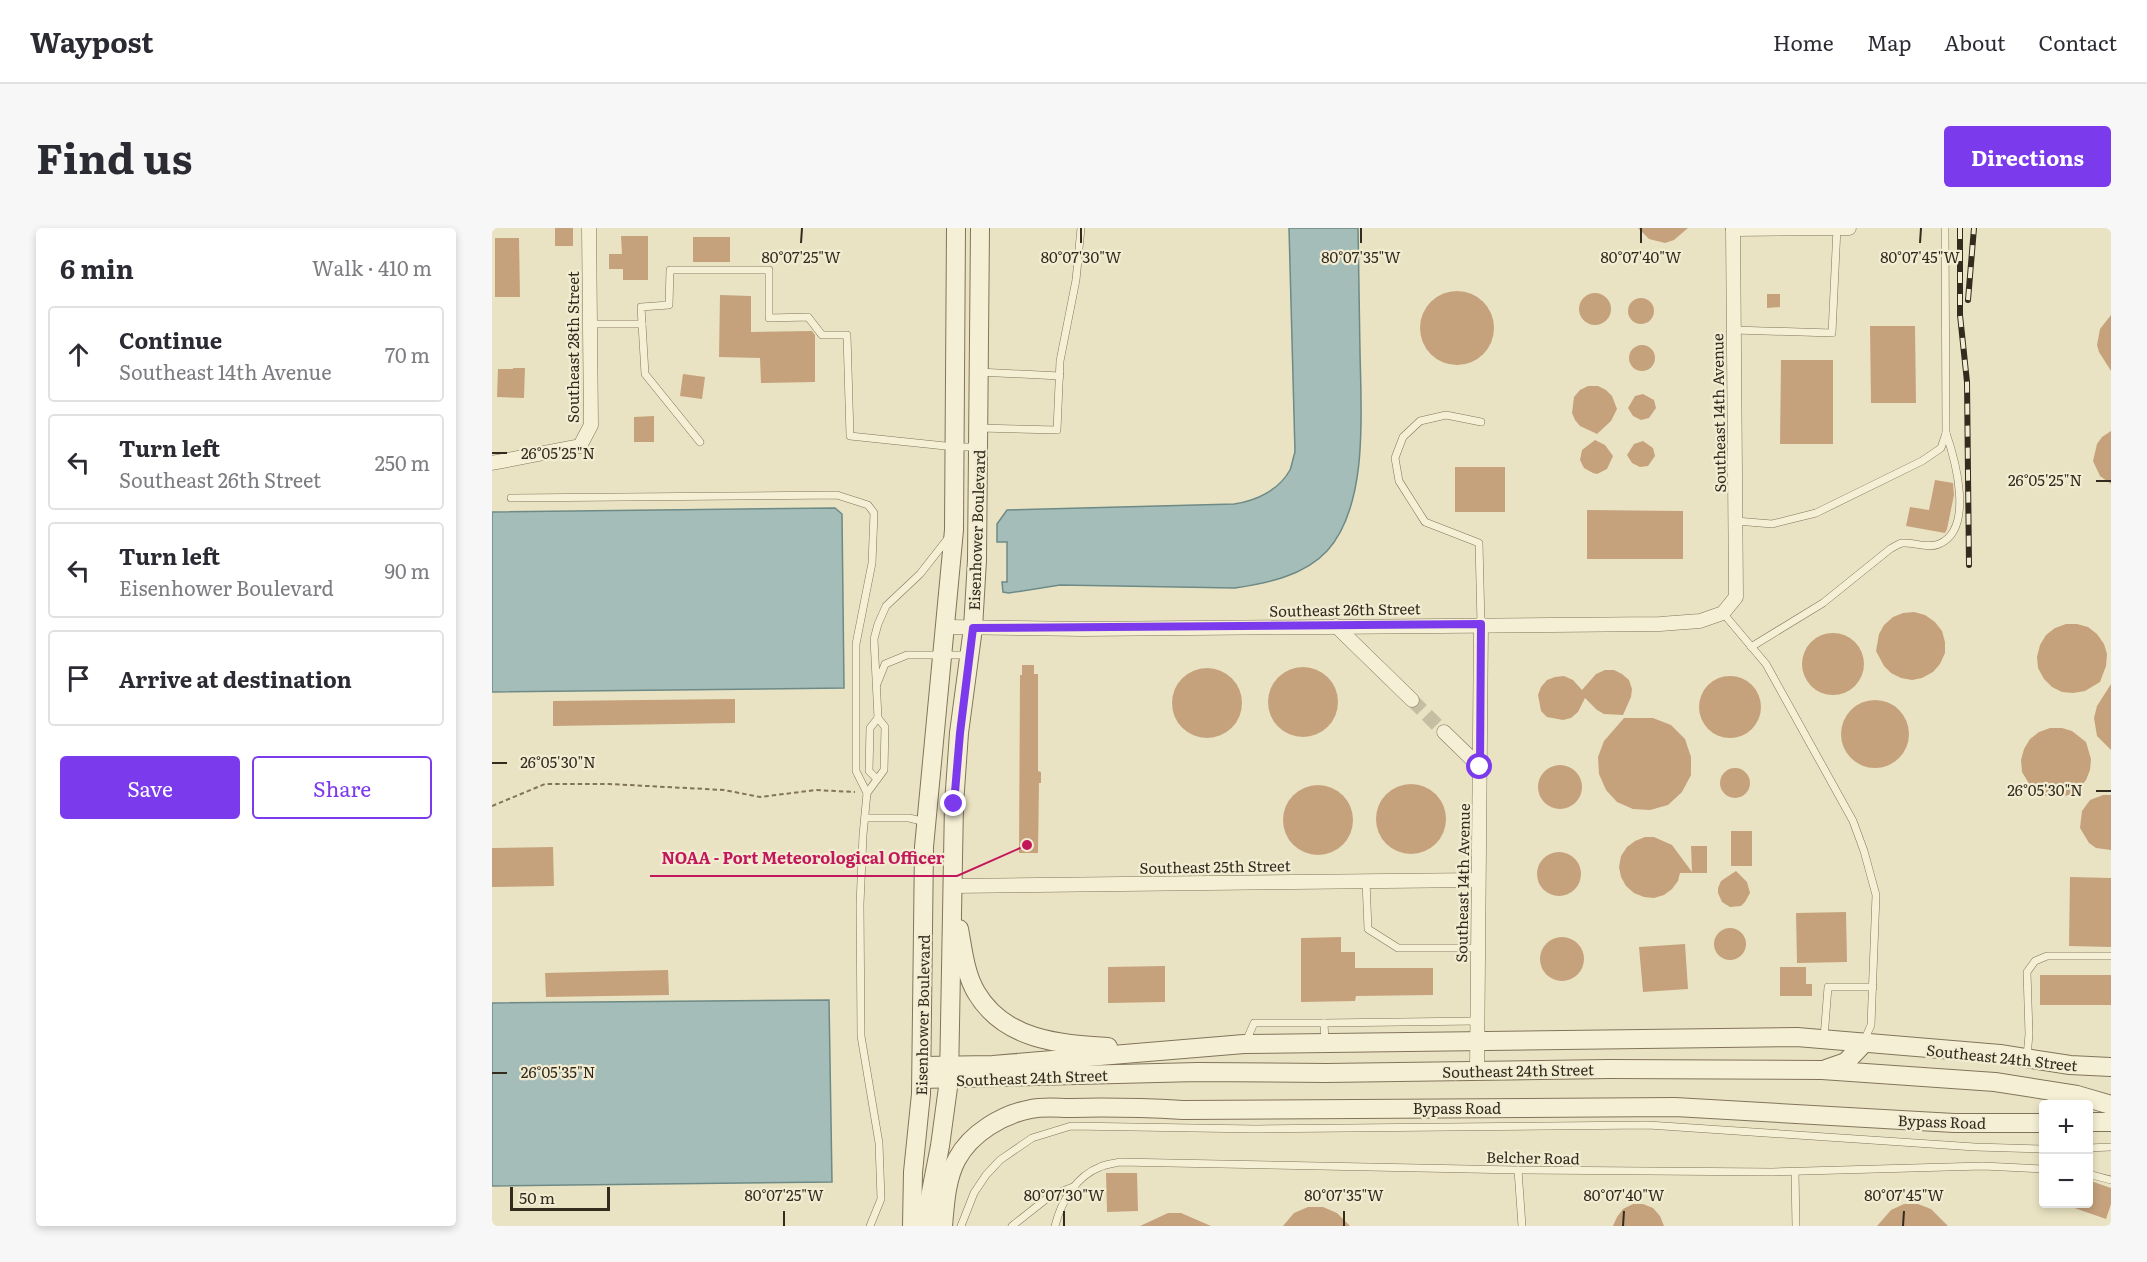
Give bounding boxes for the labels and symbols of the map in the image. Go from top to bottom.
text: 80°07'25"W [761,245,841,268]
text: 80°07'30"W [1041,245,1122,268]
text: 80°07'35"W [1321,245,1401,268]
text: 80°07'40"W [1601,245,1682,268]
text: 80°07'45"W [1880,245,1960,268]
street label: Southeast 28th Street [561,271,584,423]
street label: Southeast 14th Avenue [1705,333,1731,493]
text: 26°05'25"N [521,441,595,464]
street label: Eisenhower Boulevard [962,449,990,611]
text: 26°05'25"N [2008,468,2082,491]
street label: Southeast 26th Street [1269,596,1421,622]
text: 26°05'30"N [520,750,596,773]
route start [1466,753,1492,779]
text: 26°05'30"N [2007,778,2083,801]
route end [940,790,966,816]
street label: Southeast 14th Avenue [1449,803,1475,963]
callout: NOAA - Port Meteorological Officer [650,842,957,876]
text: NOAA - Port Meteorological Officer [661,845,945,869]
street label: Southeast 25th Street [1139,853,1291,879]
street label: Eisenhower Boulevard [909,934,935,1096]
street label: Southeast 24th Street [1925,1038,2079,1076]
street label: Southeast 24th Street [1442,1057,1594,1083]
text: 26°05'35"N [521,1060,595,1083]
street label: Southeast 24th Street [956,1063,1108,1091]
street label: Bypass Road [1413,1096,1501,1119]
street label: Bypass Road [1897,1108,1987,1134]
street label: Belcher Road [1486,1145,1580,1169]
text: 80°07'25"W [744,1183,824,1206]
text: 80°07'30"W [1024,1183,1105,1206]
text: 80°07'35"W [1304,1183,1384,1206]
text: 80°07'40"W [1584,1183,1665,1206]
text: 80°07'45"W [1864,1183,1944,1206]
scale bar [510,1184,610,1212]

